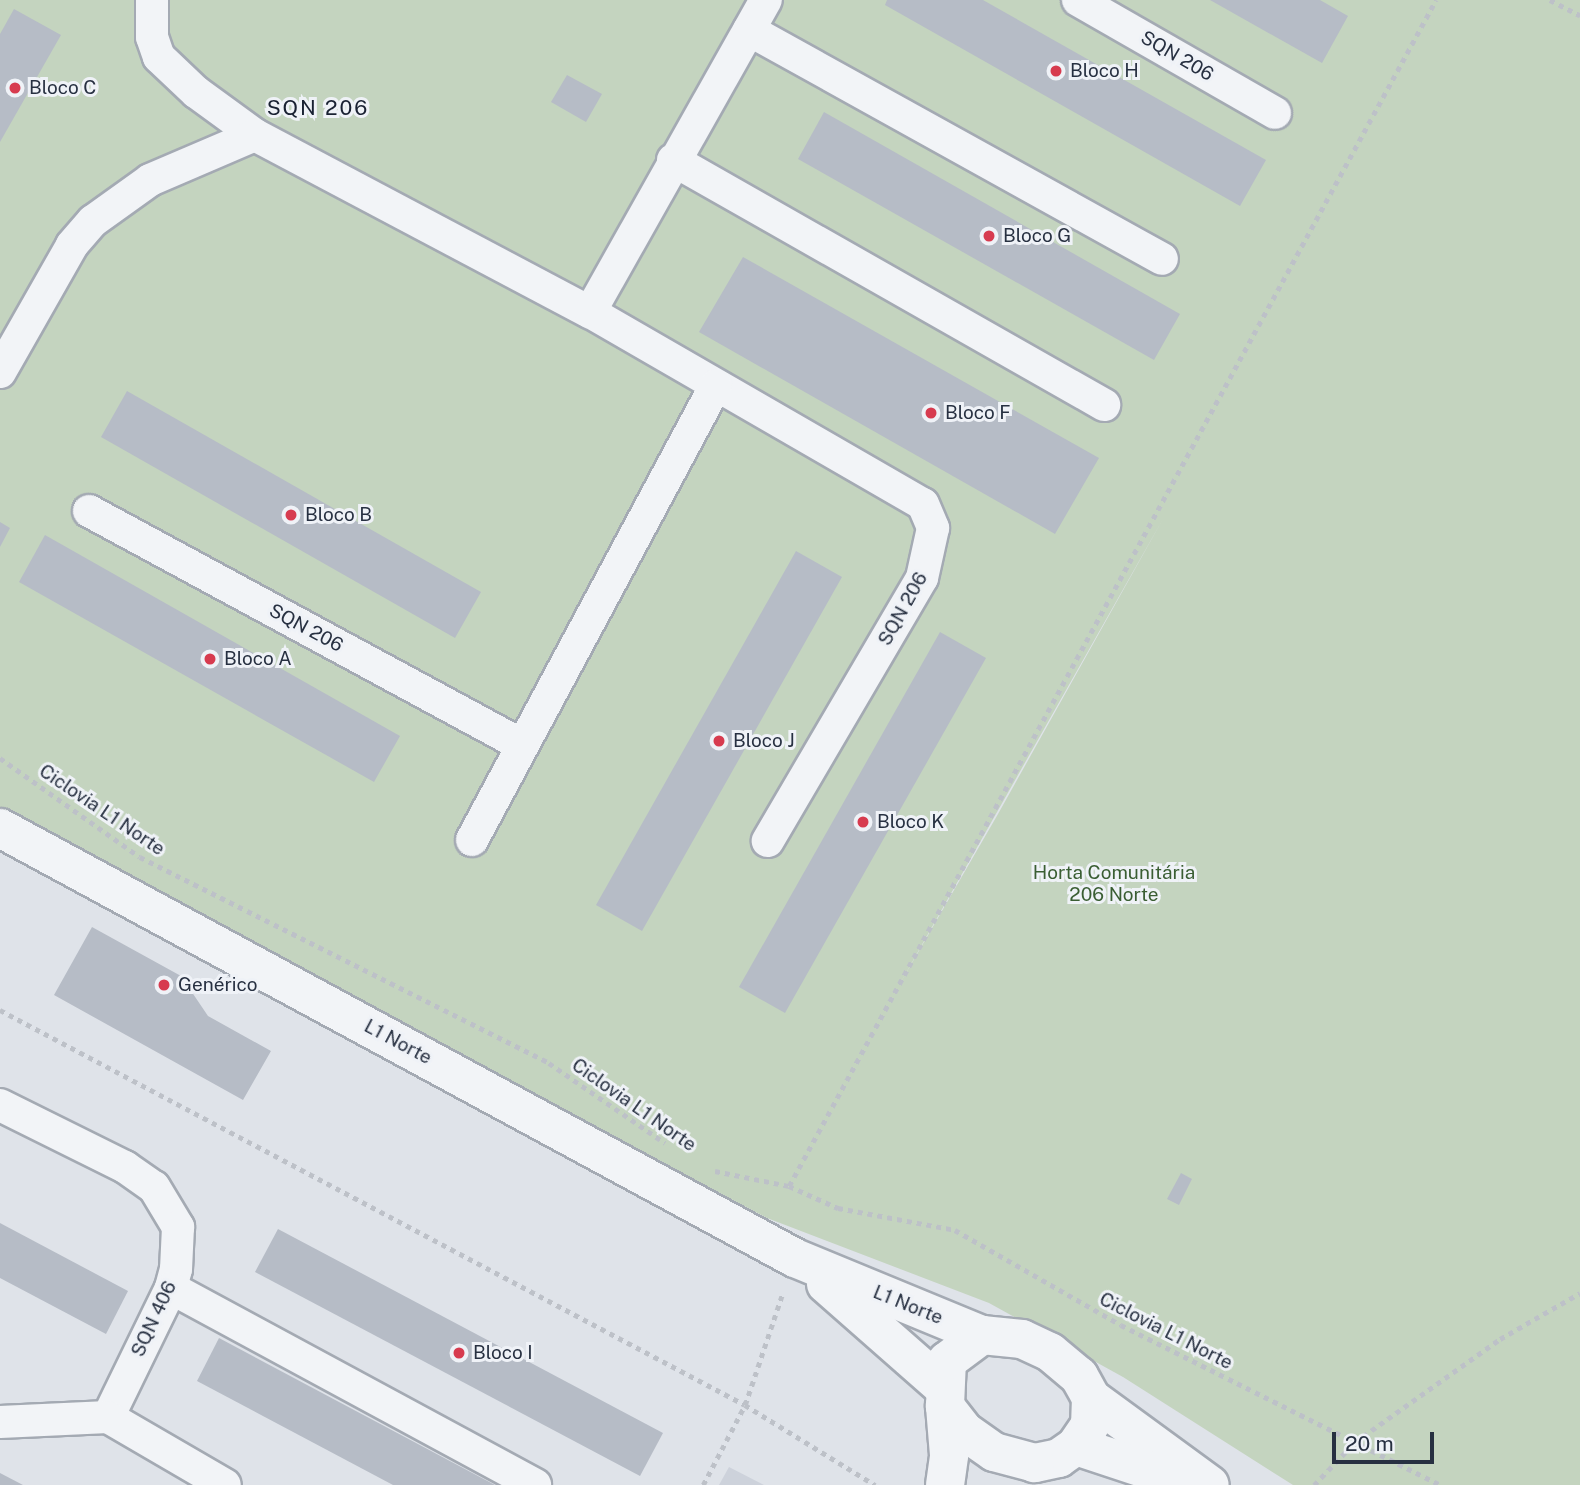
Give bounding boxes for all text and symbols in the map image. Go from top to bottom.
street label: SQN 206 [1137,26,1217,86]
place label: Bloco H [1070,60,1139,82]
marker: Bloco H [1048,63,1064,79]
place label: Bloco C [29,77,96,99]
marker: Bloco C [7,80,23,96]
district label: SQN 206 [268,95,368,121]
place label: Bloco G [1003,225,1071,247]
marker: Bloco G [981,228,997,244]
place label: Bloco F [945,402,1011,424]
marker: Bloco F [923,405,939,421]
place label: Bloco B [305,504,372,526]
marker: Bloco B [283,507,299,523]
street label: SQN 206 [874,568,932,650]
street label: SQN 206 [265,599,347,657]
place label: Bloco A [224,648,292,670]
marker: Bloco A [202,651,218,667]
place label: Bloco J [733,730,795,752]
marker: Bloco J [711,733,727,749]
street label: Ciclovia L1 Norte [35,760,169,860]
place label: Bloco K [877,811,944,833]
marker: Bloco K [855,814,871,830]
park label: Horta Comunitária 206 Norte [1033,862,1195,906]
place label: Genérico [178,974,258,996]
marker: Genérico [156,977,172,993]
street label: L1 Norte [360,1015,436,1069]
street label: Ciclovia L1 Norte [567,1054,701,1156]
street label: SQN 406 [127,1278,181,1360]
street label: L1 Norte [870,1281,946,1329]
street label: Ciclovia L1 Norte [1096,1288,1236,1374]
place label: Bloco I [473,1342,533,1364]
marker: Bloco I [451,1345,467,1361]
scale bar [1335,1418,1436,1462]
text: 20 m [1345,1431,1394,1456]

